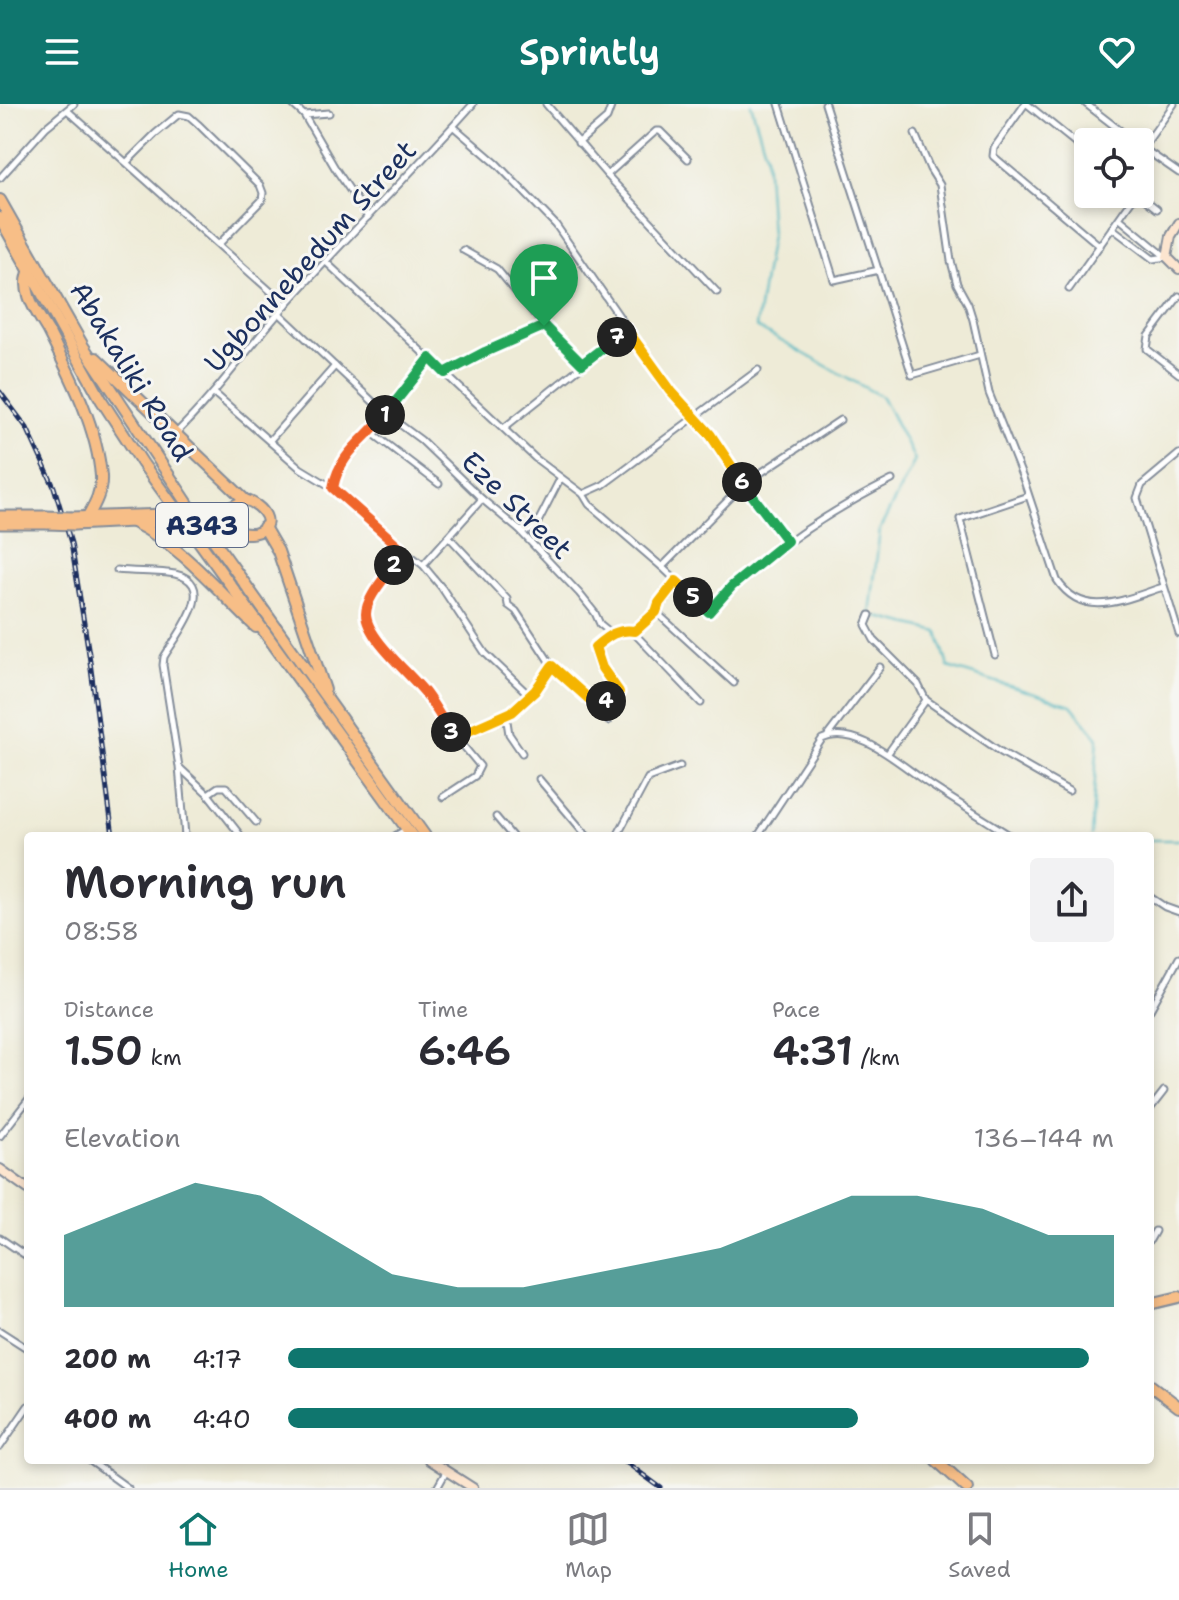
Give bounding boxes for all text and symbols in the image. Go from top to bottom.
text: Sprintly [519,28,660,77]
icon: menu [40,30,84,74]
icon: heart [1095,30,1139,74]
map controls [1074,128,1154,208]
button: locate [1074,128,1154,208]
street label: Ugbonnebedum Street [195,132,425,380]
pin [510,244,578,326]
icon: arrive [522,256,566,300]
street label: Abakaliki Road [61,274,203,468]
pin: 7 [597,317,637,357]
text: 7 [609,322,625,351]
pin: 1 [365,395,405,435]
text: 1 [380,400,390,429]
street label: Eze Street [453,443,581,567]
pin: 6 [722,462,762,502]
text: 6 [734,467,750,496]
road number: A343 [156,503,248,547]
pin: 2 [374,545,414,585]
text: 2 [386,550,402,579]
pin: 5 [673,577,713,617]
text: 5 [686,582,700,611]
pin: 4 [586,681,626,721]
text: 4 [598,686,614,715]
pin: 3 [431,712,471,752]
text: 3 [443,717,459,746]
text: Morning run [64,853,347,912]
button: share [1030,858,1114,942]
text: 08:58 [64,913,139,948]
text: Distance [64,995,154,1024]
text: Time [418,995,468,1024]
text: Pace [772,995,820,1024]
text: 1.50 [64,1024,143,1078]
text: 6:46 [418,1024,512,1078]
text: 4:31 [772,1024,853,1078]
text: km [143,1043,182,1072]
text: /km [853,1043,900,1072]
text: Elevation [64,1120,180,1155]
text: 136–144 m [974,1120,1114,1155]
text: 200 m [64,1341,151,1376]
text: 4:17 [192,1341,242,1376]
text: 400 m [64,1401,151,1436]
text: 4:40 [192,1401,251,1436]
tab: Home [168,1507,229,1584]
tab: Map [565,1507,612,1584]
tab: Saved [948,1507,1011,1584]

